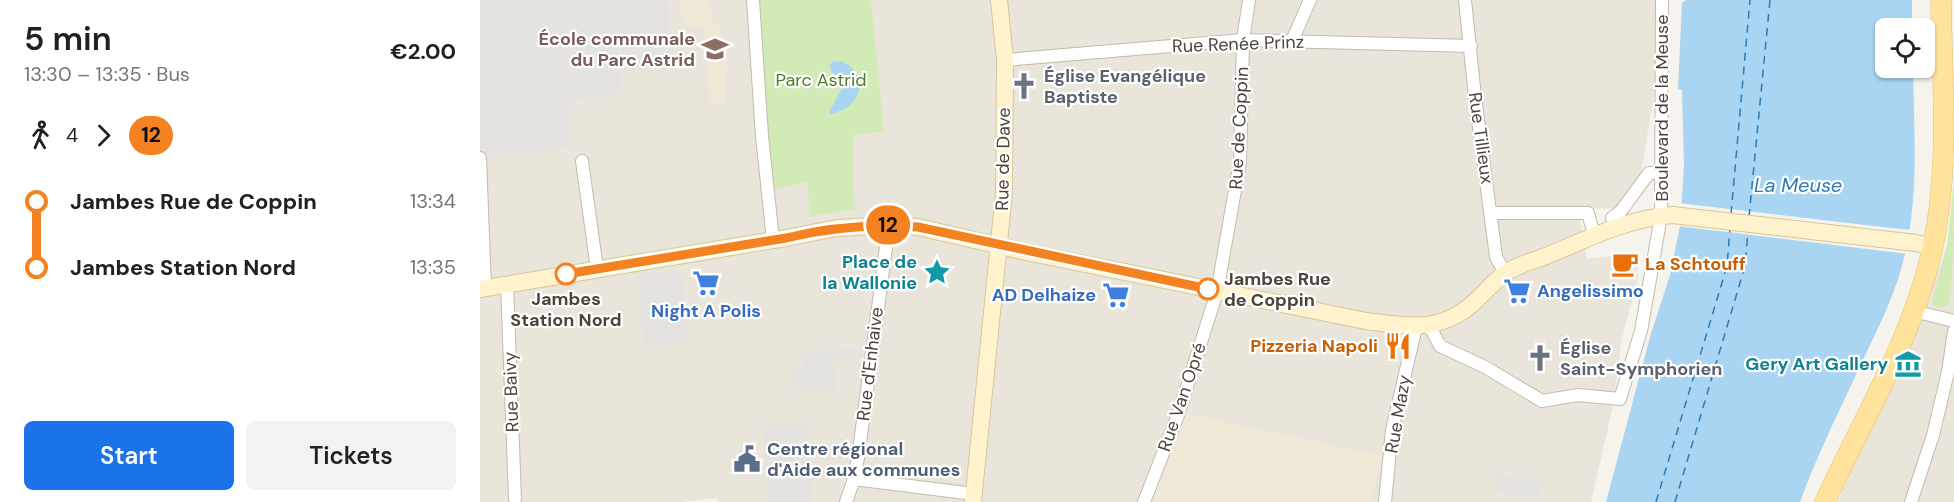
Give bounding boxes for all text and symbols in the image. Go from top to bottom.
street label: Boulevard de la Meuse [1650,15,1674,201]
text: 5 min [24,17,112,60]
map controls [1875,18,1935,78]
button: locate [1875,18,1935,78]
place label: École communale du Parc Astrid [539,27,695,72]
street label: Rue Renée Prinz [1172,30,1304,58]
school or university icon: École communale du Parc Astrid [700,34,730,64]
text: €2.00 [390,37,456,66]
text: 13:30 – 13:35 · Bus [24,61,190,87]
place label: Église Evangélique Baptiste [1044,64,1206,109]
street label: Rue de Coppin [1224,66,1254,190]
park label: Parc Astrid [775,68,867,92]
church icon: Église Evangélique Baptiste [1009,71,1039,101]
street label: Rue Tillieux [1463,91,1499,185]
street label: Rue de Dave [990,107,1016,211]
icon: walk [24,119,57,152]
icon: forward [87,119,120,152]
text: 12 [141,121,161,149]
text: 4 [66,122,78,148]
water label: La Meuse [1754,172,1842,198]
text: Jambes Rue de Coppin [70,187,317,216]
text: 13:34 [410,188,456,214]
line badge: 12 [861,206,915,244]
text: 12 [878,211,898,239]
cafe icon: La Schtouff [1610,249,1640,279]
place label: Place de la Wallonie [822,250,917,295]
place label: La Schtouff [1645,252,1746,276]
text: Jambes Station Nord [70,253,296,282]
text: 13:35 [410,254,456,280]
place icon: Place de la Wallonie [922,257,952,287]
marker: Jambes Station Nord [555,263,577,285]
place label: Jambes Rue de Coppin [1224,267,1331,312]
supermarket icon: Night A Polis [691,268,721,298]
supermarket icon: Angelissimo [1502,276,1532,306]
marker: Jambes Rue de Coppin [1197,278,1219,300]
place label: Angelissimo [1537,279,1644,303]
supermarket icon: AD Delhaize [1101,280,1131,310]
place label: AD Delhaize [992,283,1096,307]
place label: Jambes Station Nord [510,287,622,332]
place label: Night A Polis [651,299,761,323]
street label: Rue d'Enhaive [851,306,889,422]
restaurant icon: Pizzeria Napoli [1383,331,1413,361]
place label: Pizzeria Napoli [1250,334,1378,358]
place label: Église Saint-Symphorien [1560,336,1722,381]
street label: Rue Van Opré [1152,339,1212,455]
church icon: Église Saint-Symphorien [1525,343,1555,373]
museum icon: Gery Art Gallery [1893,349,1923,379]
street label: Rue Baivy [498,351,524,433]
place label: Gery Art Gallery [1745,352,1888,376]
street label: Rue Mazy [1379,373,1417,455]
button: Start [24,421,234,490]
button: Tickets [246,421,456,490]
place label: Centre régional d'Aide aux communes [767,437,960,482]
public building icon: Centre régional d'Aide aux communes [732,444,762,474]

